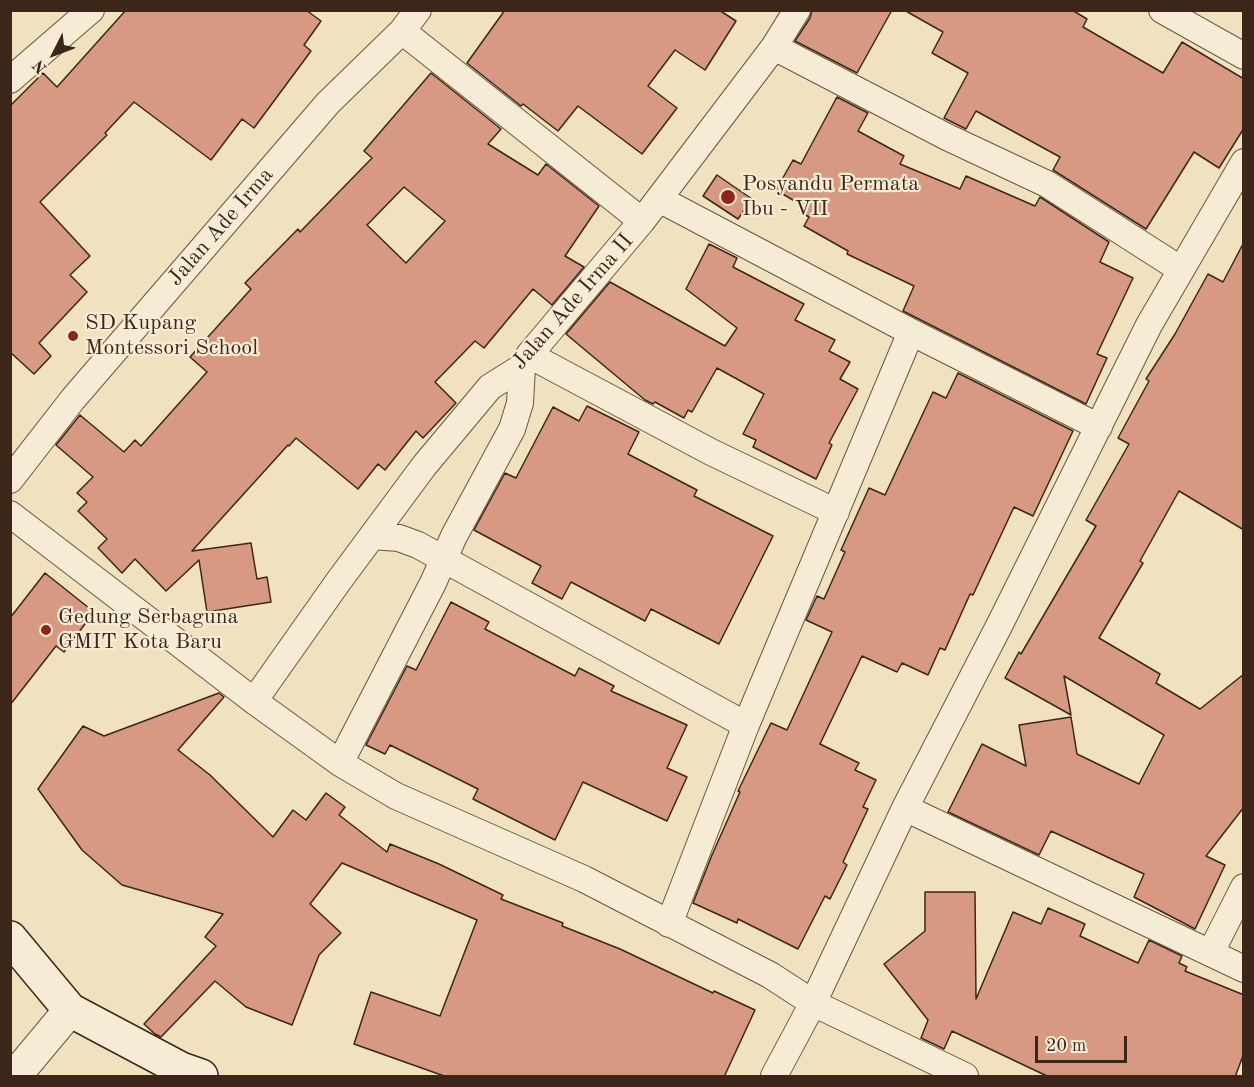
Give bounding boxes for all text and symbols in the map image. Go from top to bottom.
north arrow [24,24,84,84]
text: N [31,56,51,76]
street label: Jalan Ade Irma [162,162,280,292]
place label: Posyandu Permata Ibu - VII [742,171,919,222]
marker: Posyandu Permata Ibu - VII [719,188,737,206]
street label: Jalan Ade Irma II [507,229,639,375]
place label: SD Kupang Montessori School [85,310,258,362]
marker: SD Kupang Montessori School [66,329,80,343]
place label: Gedung Serbaguna GMIT Kota Baru [58,604,238,656]
marker: Gedung Serbaguna GMIT Kota Baru [39,623,53,637]
scale bar [1038,1024,1130,1062]
text: 20 m [1046,1037,1086,1055]

